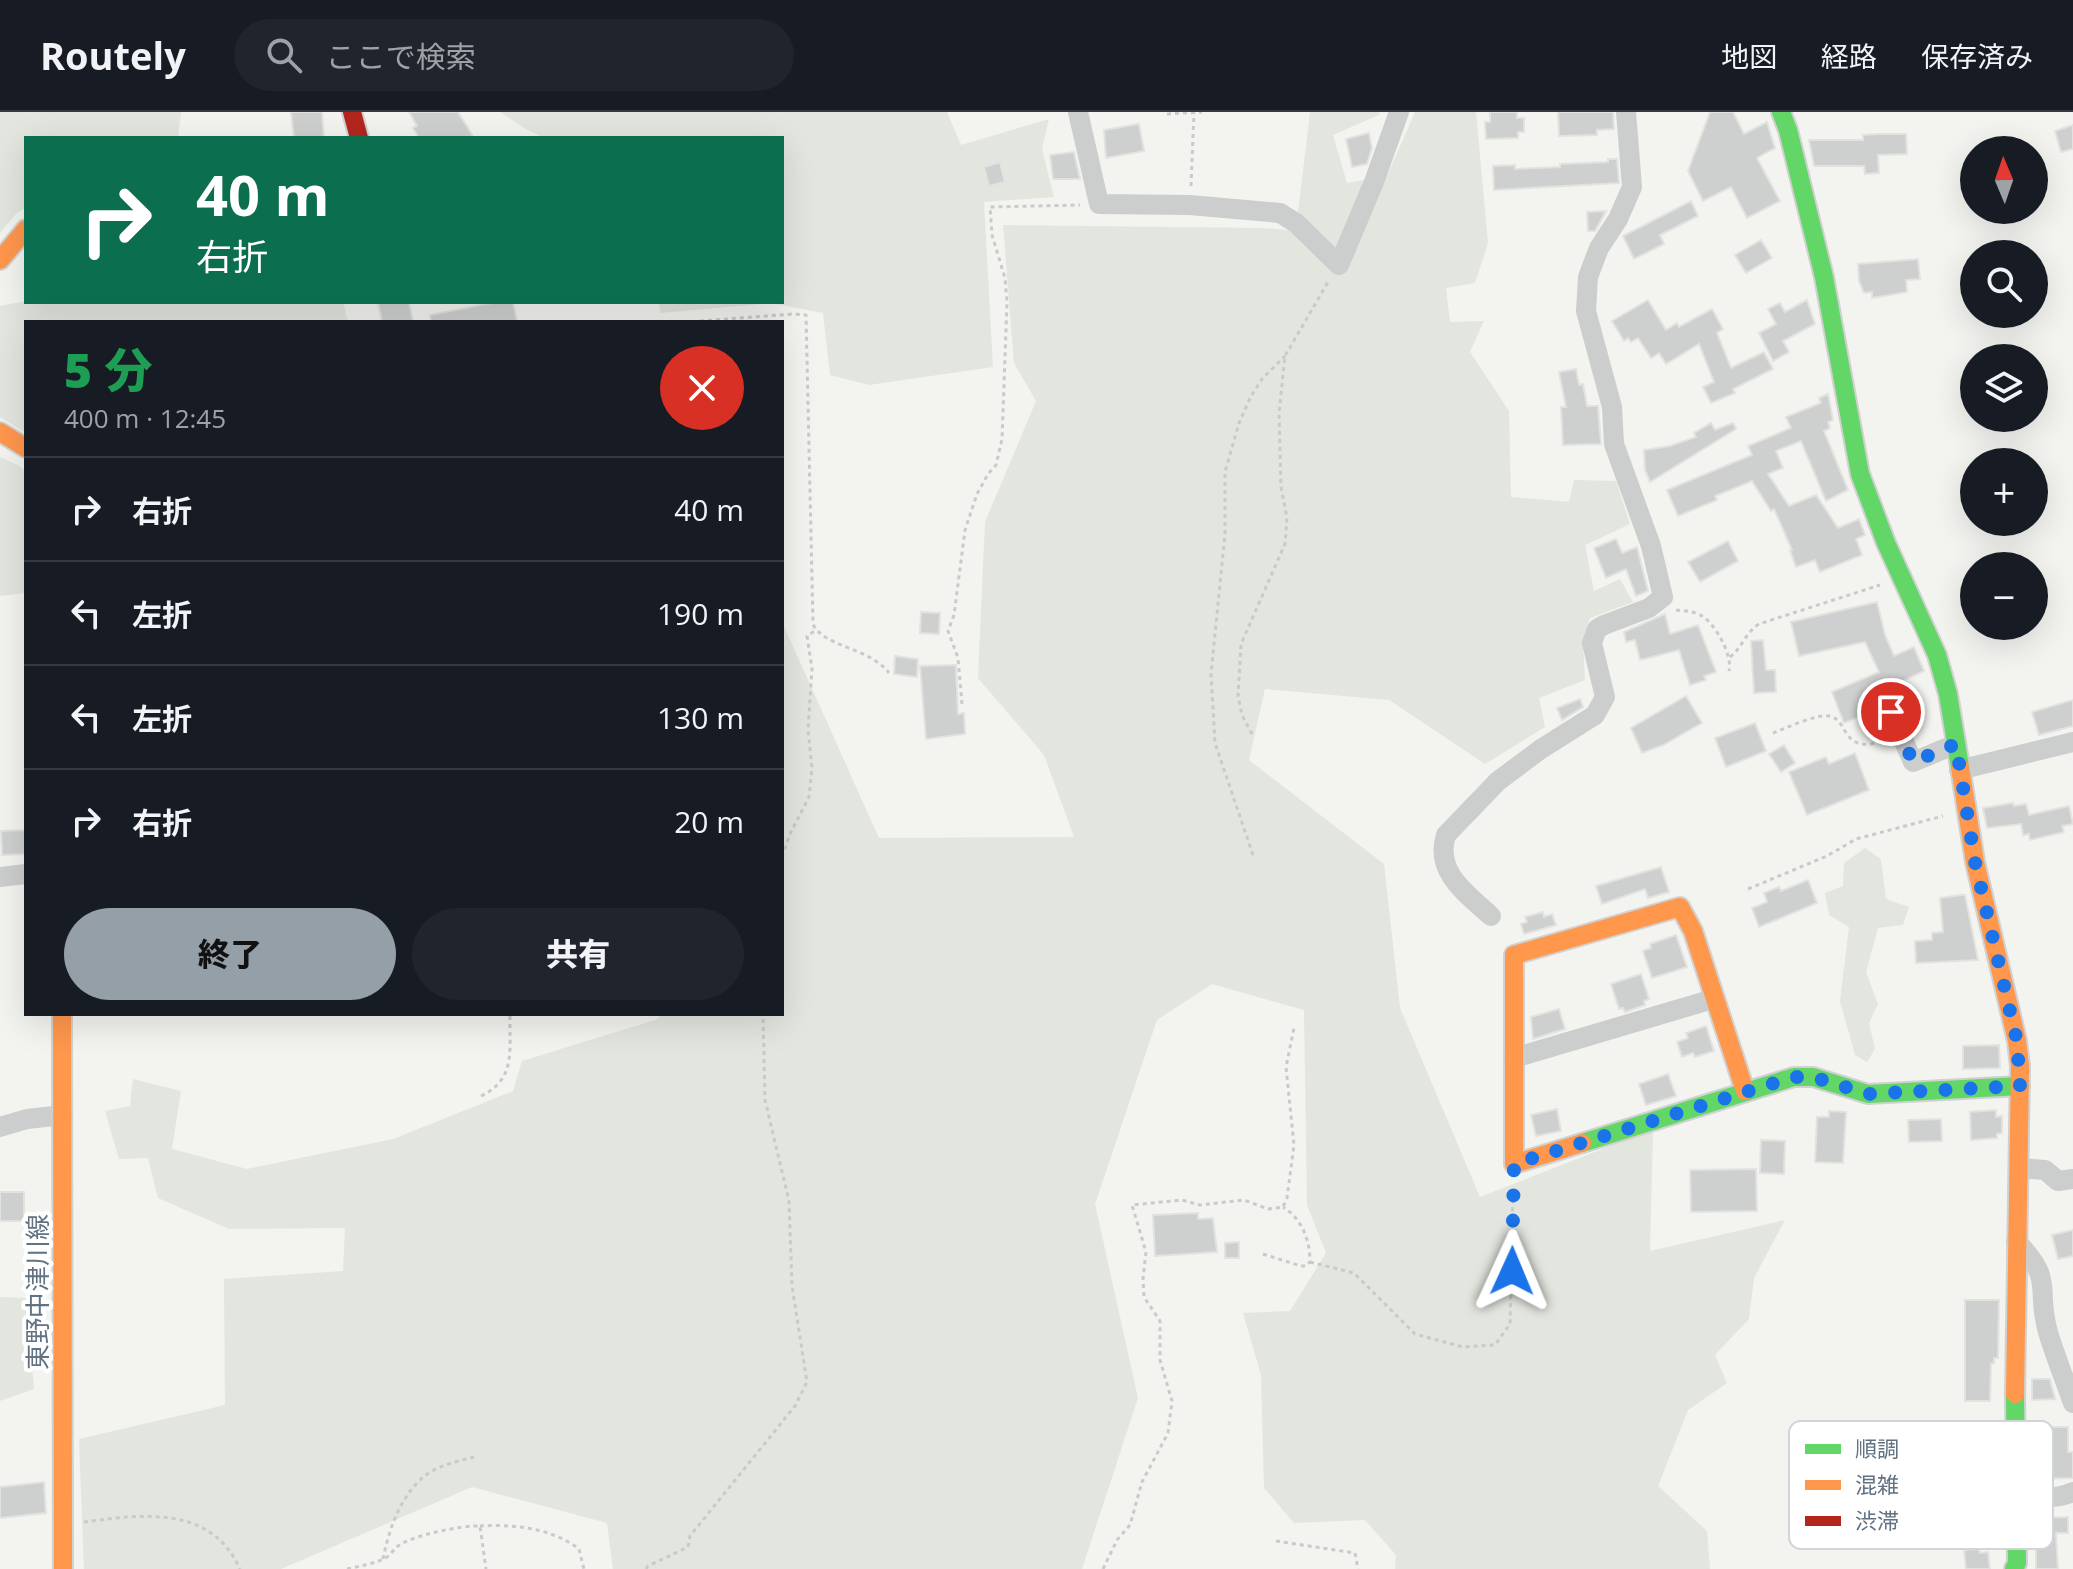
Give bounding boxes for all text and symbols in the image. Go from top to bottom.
search box [234,19,794,91]
text: Routely [40,29,186,81]
icon: search [262,33,306,77]
text: ここで検索 [326,36,476,77]
text: 地図 [1721,37,1777,75]
text: 経路 [1821,37,1877,75]
text: 保存済み [1921,37,2033,75]
north arrow [1960,136,2048,224]
map controls [1960,136,2048,640]
text: 40 m [196,156,330,232]
icon: right [64,168,168,272]
text: 右折 [196,232,268,281]
button: search [1960,240,2048,328]
text: 5 分 [64,337,153,402]
button: layers [1960,344,2048,432]
button: close [660,346,744,430]
text: 400 m · 12:45 [64,400,226,436]
button: + [1960,448,2048,536]
icon: right [64,487,108,531]
text: 40 m [674,489,744,530]
text: 右折 [132,490,192,531]
button: − [1960,552,2048,640]
icon: left [64,591,108,635]
text: 190 m [657,593,744,634]
text: 左折 [132,594,192,635]
pin [1857,678,1925,746]
icon: arrive [1869,690,1913,734]
icon: left [64,695,108,739]
text: 130 m [657,697,744,738]
text: 左折 [132,698,192,739]
icon: right [64,799,108,843]
text: 20 m [674,801,744,842]
text: 右折 [132,802,192,843]
button: 終了 [64,908,396,1000]
button: 共有 [412,908,744,1000]
street label: 東野中津川線 [19,1214,55,1370]
position arrow [1470,1229,1554,1313]
legend [1789,1421,2053,1549]
text: 順調 [1855,1433,1899,1463]
text: 混雑 [1855,1469,1899,1499]
text: 渋滞 [1855,1505,1899,1535]

